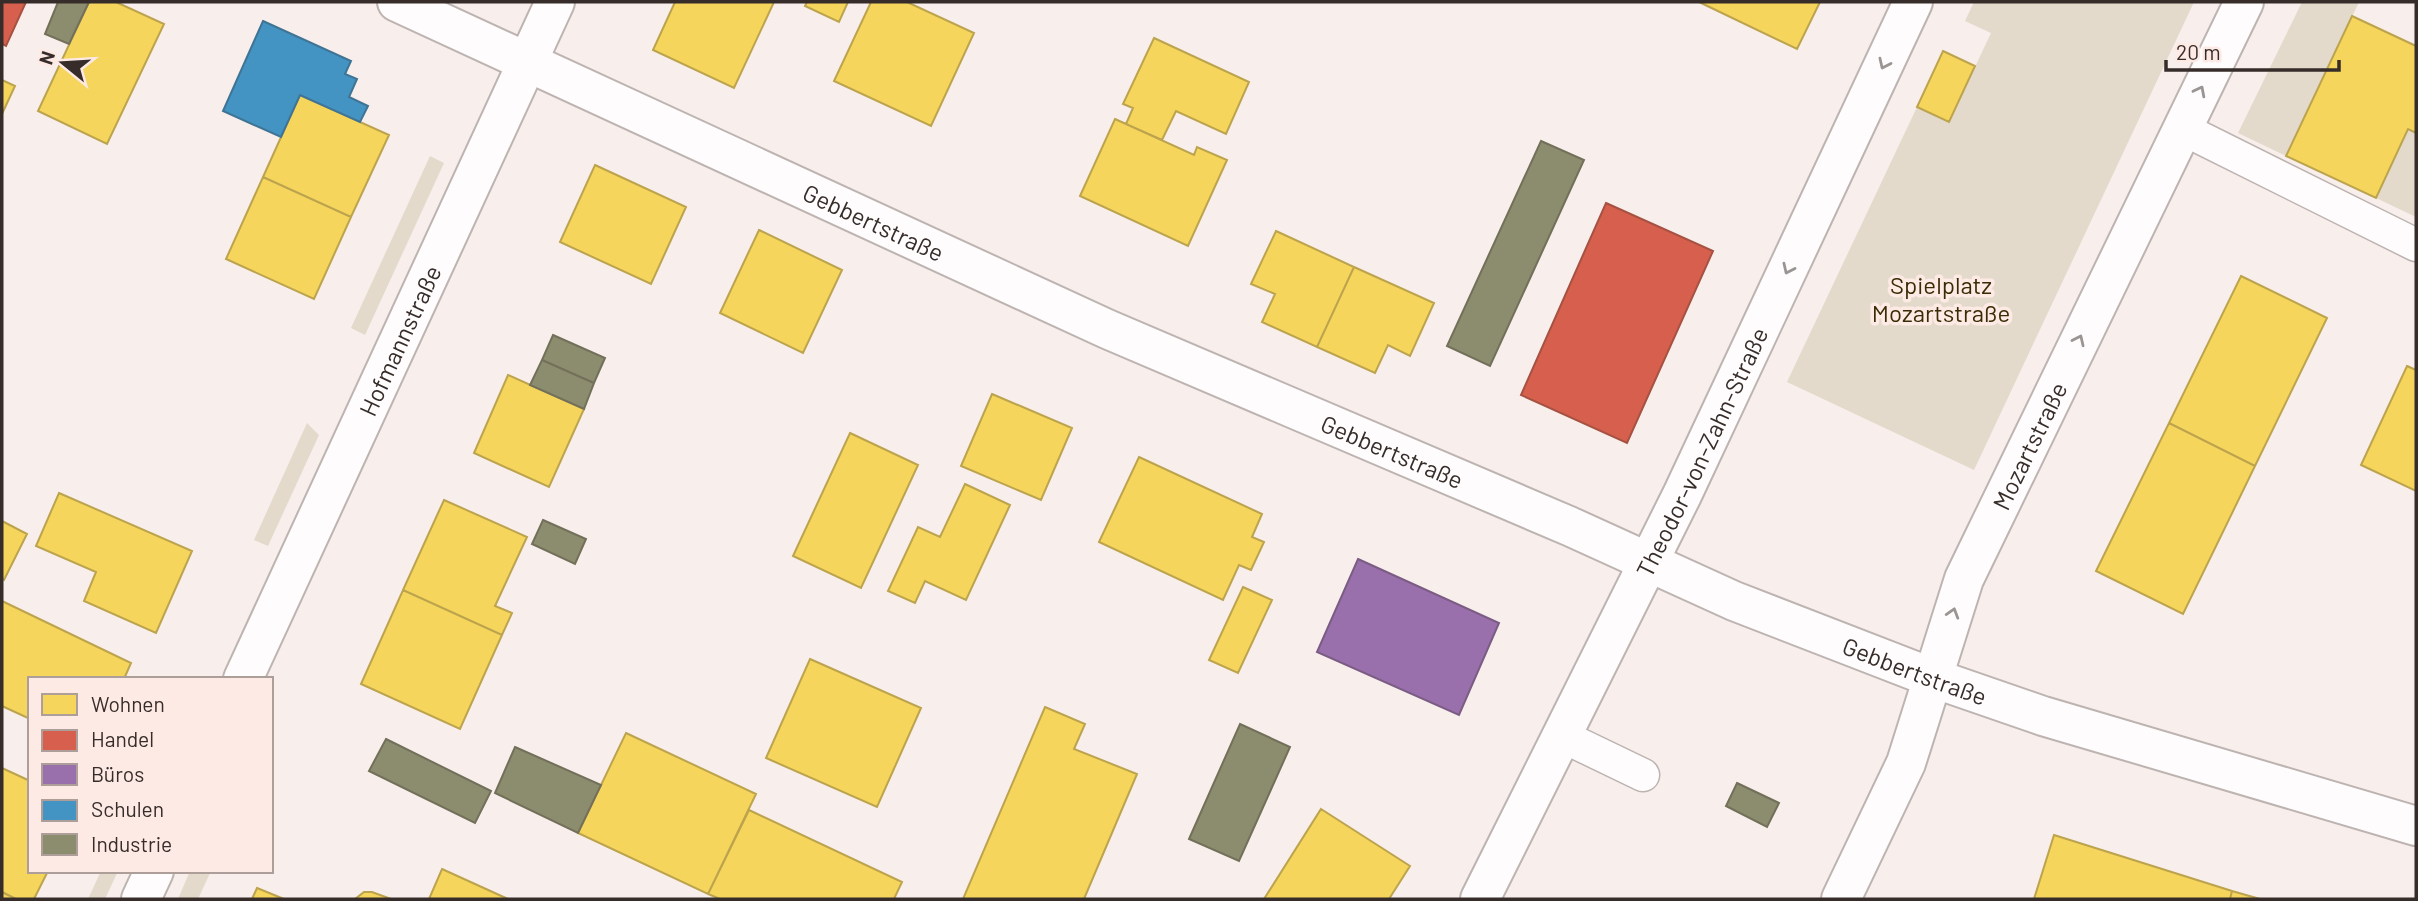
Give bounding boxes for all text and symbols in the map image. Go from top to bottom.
north arrow [28,28,98,98]
scale bar [2166,28,2339,72]
text: 20 m [2176,39,2221,64]
text: N [33,48,59,67]
one-way arrow [1879,56,1893,69]
one-way arrow [2191,86,2205,98]
street label: Gebbertstraße [799,177,949,266]
street label: Hofmannstraße [352,260,446,420]
one-way arrow [1782,262,1796,274]
park label: Spielplatz Mozartstraße [1872,270,2010,327]
street label: Theodor-von-Zahn-Straße [1629,322,1773,581]
one-way arrow [2070,334,2084,347]
street label: Mozartstraße [1985,377,2072,514]
street label: Gebbertstraße [1317,408,1468,494]
one-way arrow [1945,607,1959,619]
street label: Gebbertstraße [1839,630,1991,710]
legend [28,677,273,873]
text: Wohnen [91,691,165,716]
text: Handel [91,726,154,751]
text: Büros [91,761,144,786]
text: Schulen [91,796,164,821]
text: Industrie [91,831,172,856]

